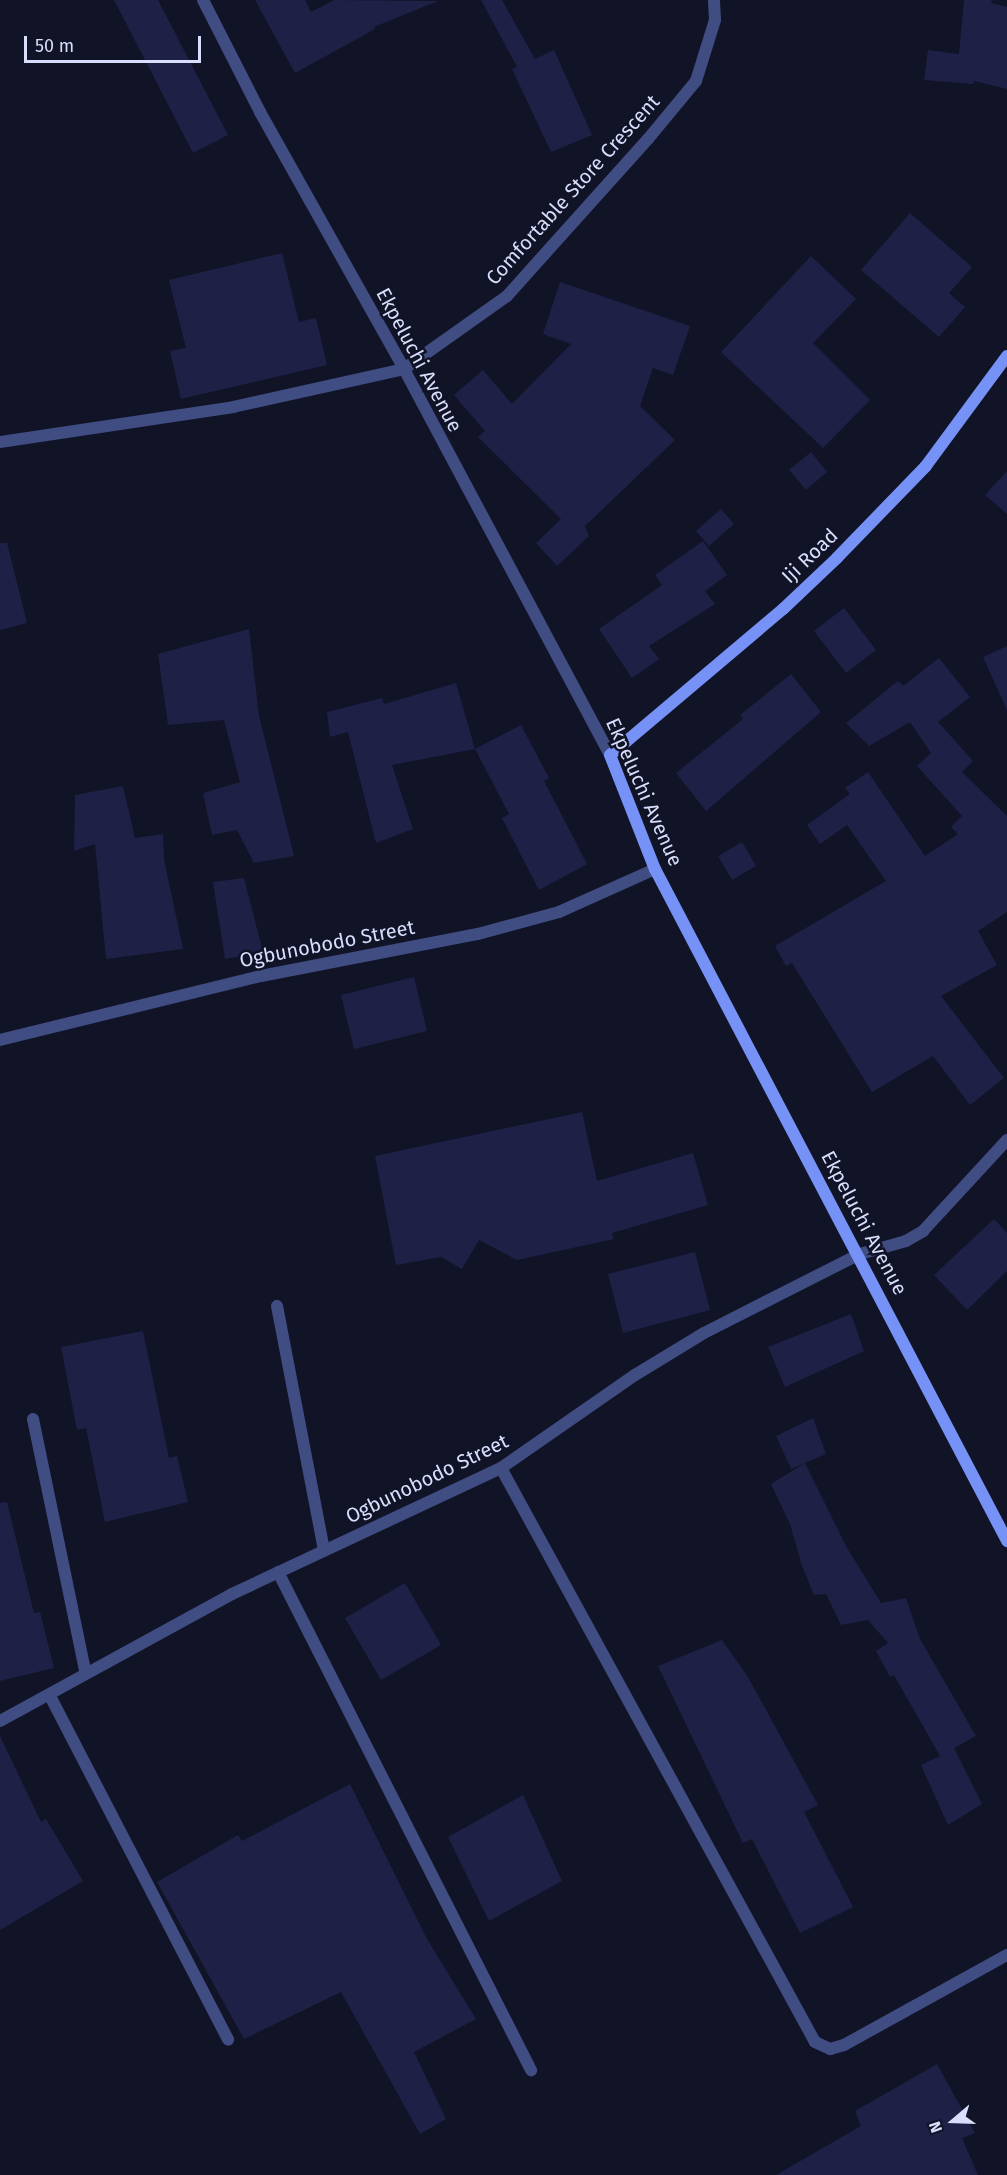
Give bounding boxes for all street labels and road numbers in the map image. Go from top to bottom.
street label: Comfortable Store Crescent [481,90,665,290]
street label: Ekpeluchi Avenue [371,284,467,436]
street label: Iji Road [777,524,843,588]
street label: Ekpeluchi Avenue [601,714,687,870]
street label: Ogbunobodo Street [237,915,417,973]
street label: Ekpeluchi Avenue [816,1147,912,1299]
street label: Ogbunobodo Street [342,1429,512,1529]

